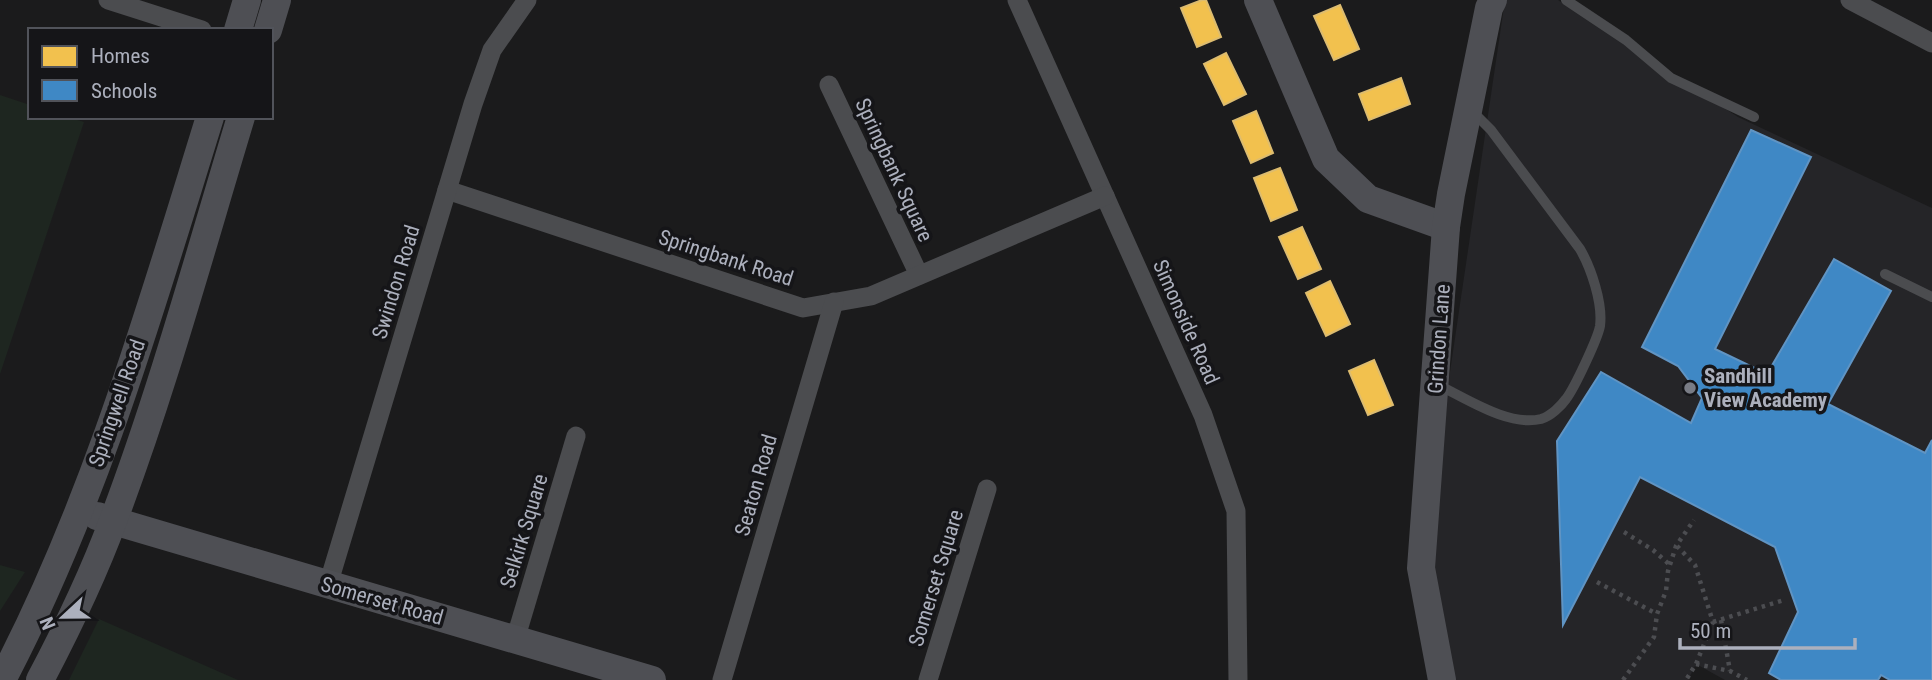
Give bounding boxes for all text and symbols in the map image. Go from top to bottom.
legend [28,28,273,119]
text: Homes [91,44,150,68]
text: Schools [91,79,157,103]
street label: Springbank Square [850,94,938,246]
street label: Swindon Road [367,222,425,342]
street label: Springbank Road [656,225,796,291]
street label: Simonside Road [1148,256,1224,388]
street label: Grindon Lane [1423,283,1455,395]
street label: Springwell Road [84,336,150,470]
place label: Sandhill View Academy [1704,364,1828,412]
marker: Sandhill View Academy [1682,380,1698,396]
street label: Seaton Road [730,431,782,539]
street label: Selkirk Square [495,471,553,591]
street label: Somerset Square [904,507,968,649]
street label: Somerset Road [318,572,446,630]
north arrow [28,582,98,652]
scale bar [1680,606,1855,650]
text: N [35,613,61,633]
text: 50 m [1690,619,1731,643]

